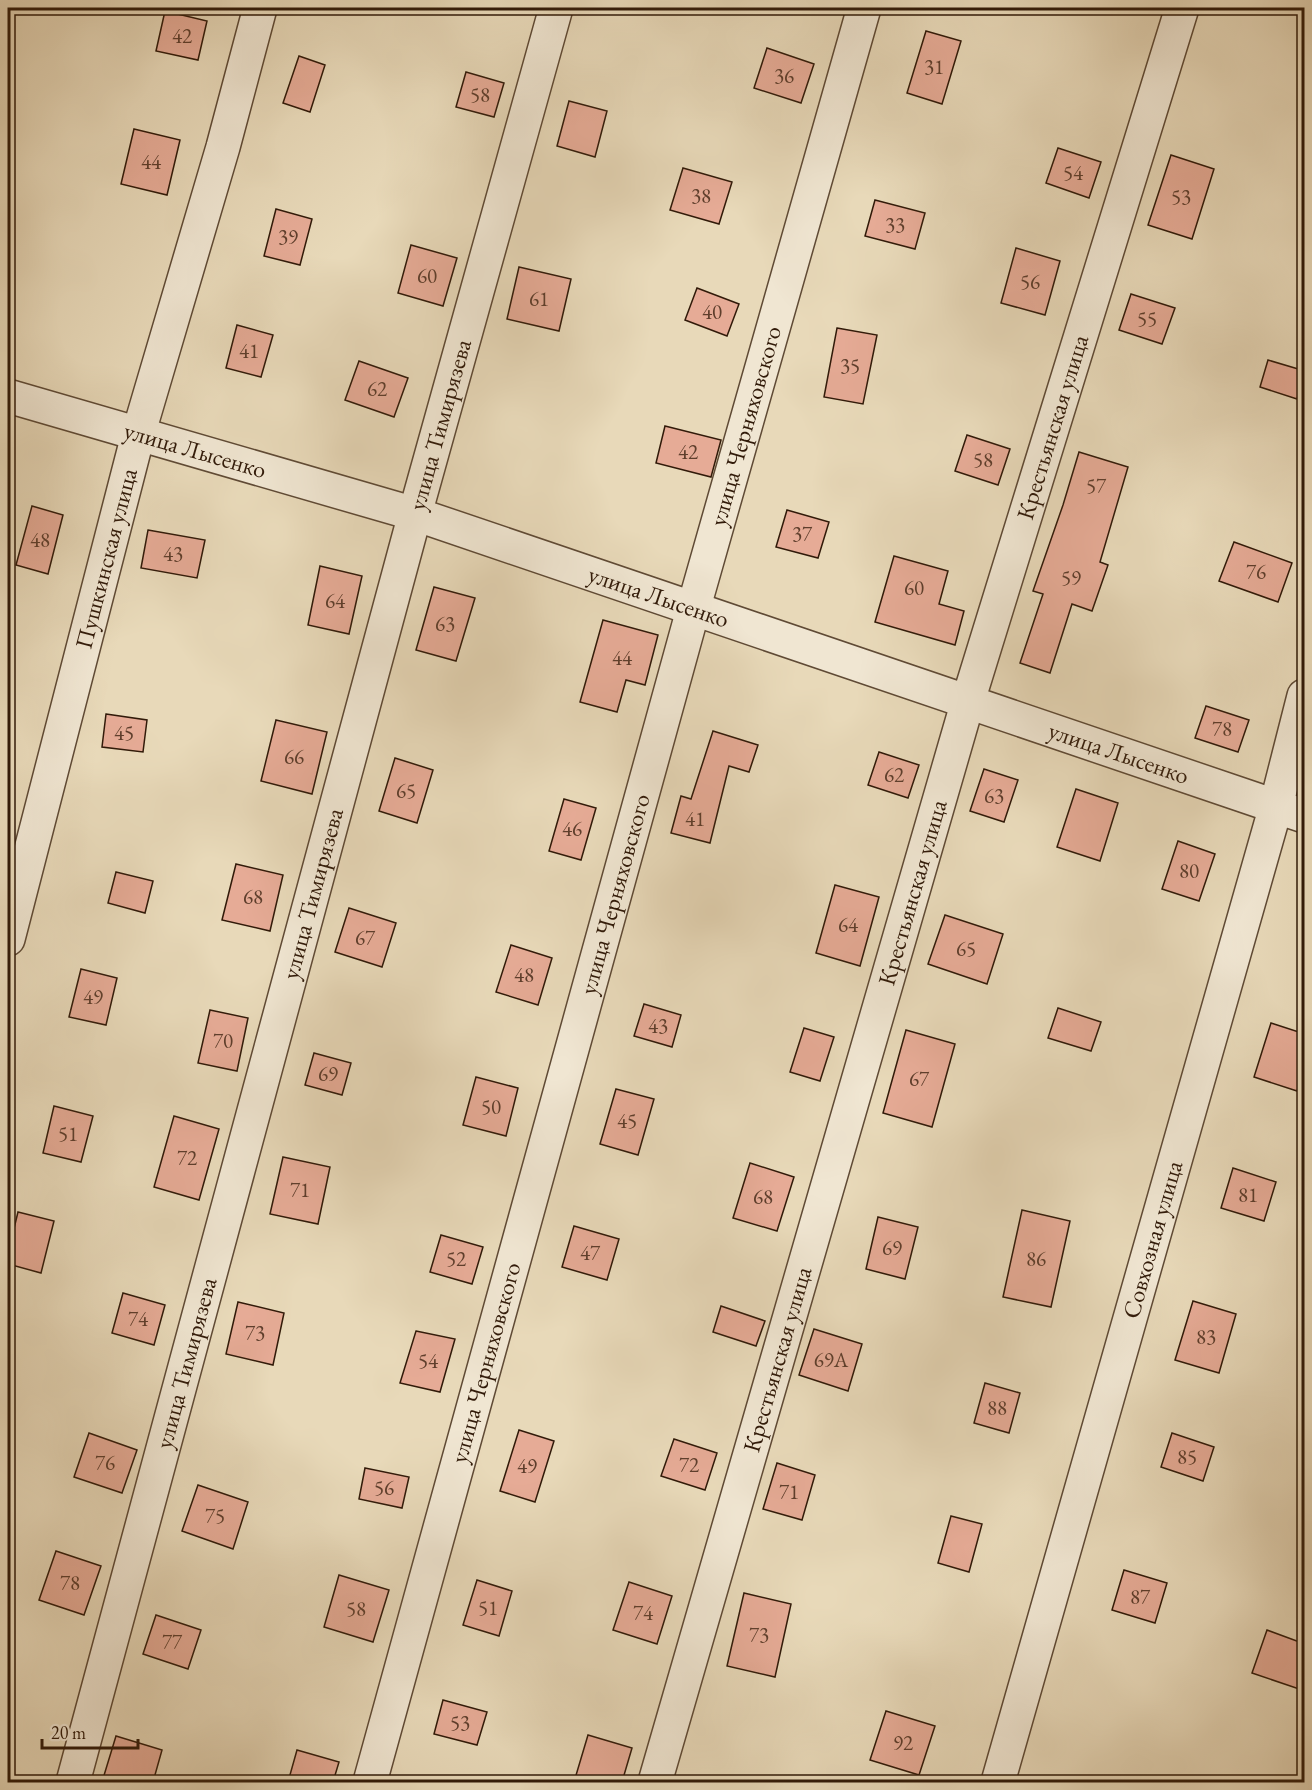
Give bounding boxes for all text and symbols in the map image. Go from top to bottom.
house number: 42 [172,22,192,49]
house number: 31 [924,53,944,80]
house number: 36 [774,62,794,89]
house number: 58 [470,81,490,108]
house number: 44 [141,148,162,175]
house number: 54 [1063,159,1084,186]
house number: 38 [691,182,711,209]
house number: 53 [1171,183,1191,210]
house number: 33 [885,211,905,238]
house number: 39 [278,223,298,250]
house number: 60 [417,262,437,289]
house number: 56 [1020,268,1040,295]
house number: 61 [529,285,549,312]
house number: 40 [702,298,722,325]
house number: 55 [1137,305,1157,332]
street label: улица Черняховского [702,322,788,530]
street label: Крестьянская улица [1009,330,1095,523]
street label: улица Тимирязева [401,335,478,514]
house number: 41 [239,337,259,364]
house number: 35 [840,352,860,379]
house number: 62 [367,375,387,402]
street label: улица Лысенко [121,415,270,485]
house number: 42 [678,438,698,465]
house number: 58 [973,446,993,473]
street label: Пушкинская улица [68,464,144,652]
house number: 57 [1086,472,1107,499]
house number: 37 [792,520,813,547]
house number: 48 [30,526,50,553]
house number: 43 [163,540,183,567]
street label: улица Лысенко [584,558,733,635]
house number: 76 [1246,558,1266,585]
house number: 59 [1061,564,1081,591]
house number: 60 [904,574,924,601]
house number: 64 [325,587,346,614]
house number: 63 [435,610,455,637]
house number: 44 [612,644,633,671]
street label: улица Лысенко [1044,714,1193,791]
house number: 78 [1212,715,1232,742]
house number: 45 [114,719,134,746]
house number: 66 [284,743,304,770]
house number: 62 [884,761,904,788]
house number: 65 [396,777,416,804]
house number: 63 [984,782,1004,809]
street label: улица Черняховского [572,790,657,998]
street label: Крестьянская улица [871,796,954,989]
street label: улица Тимирязева [274,804,350,983]
house number: 41 [685,805,705,832]
house number: 46 [562,815,582,842]
house number: 80 [1179,857,1199,884]
house number: 68 [243,883,263,910]
house number: 64 [838,911,859,938]
house number: 67 [355,924,376,951]
house number: 65 [956,935,976,962]
house number: 48 [514,961,534,988]
house number: 49 [83,983,103,1010]
house number: 43 [648,1012,668,1039]
house number: 70 [213,1027,233,1054]
house number: 69 [318,1060,338,1087]
house number: 67 [909,1065,930,1092]
house number: 50 [481,1093,501,1120]
house number: 45 [617,1107,637,1134]
house number: 51 [58,1120,78,1147]
house number: 72 [177,1144,197,1171]
street label: Совхозная улица [1115,1156,1189,1322]
house number: 71 [290,1176,310,1203]
house number: 81 [1238,1181,1258,1208]
house number: 68 [753,1183,773,1210]
house number: 69 [882,1234,902,1261]
house number: 47 [580,1239,601,1266]
house number: 52 [446,1245,466,1272]
house number: 86 [1026,1245,1046,1272]
street label: улица Черняховского [443,1259,528,1466]
street label: Крестьянская улица [735,1262,819,1456]
street label: улица Тимирязева [148,1273,224,1452]
house number: 74 [128,1305,149,1332]
house number: 73 [245,1319,265,1346]
house number: 83 [1196,1323,1216,1350]
house number: 69А [814,1346,849,1373]
house number: 54 [418,1347,439,1374]
house number: 88 [987,1394,1007,1421]
house number: 85 [1177,1443,1197,1470]
house number: 76 [95,1449,115,1476]
house number: 72 [679,1451,699,1478]
house number: 49 [517,1452,537,1479]
house number: 56 [374,1474,394,1501]
house number: 71 [779,1478,799,1505]
house number: 75 [205,1502,225,1529]
house number: 78 [60,1569,80,1596]
house number: 87 [1130,1583,1151,1610]
house number: 51 [478,1594,498,1621]
house number: 58 [346,1595,366,1622]
house number: 74 [633,1599,654,1626]
house number: 73 [749,1621,769,1648]
house number: 77 [162,1628,183,1655]
house number: 53 [450,1709,470,1736]
scale bar [42,1712,138,1750]
text: 20 m [51,1721,86,1744]
house number: 92 [893,1729,913,1756]

